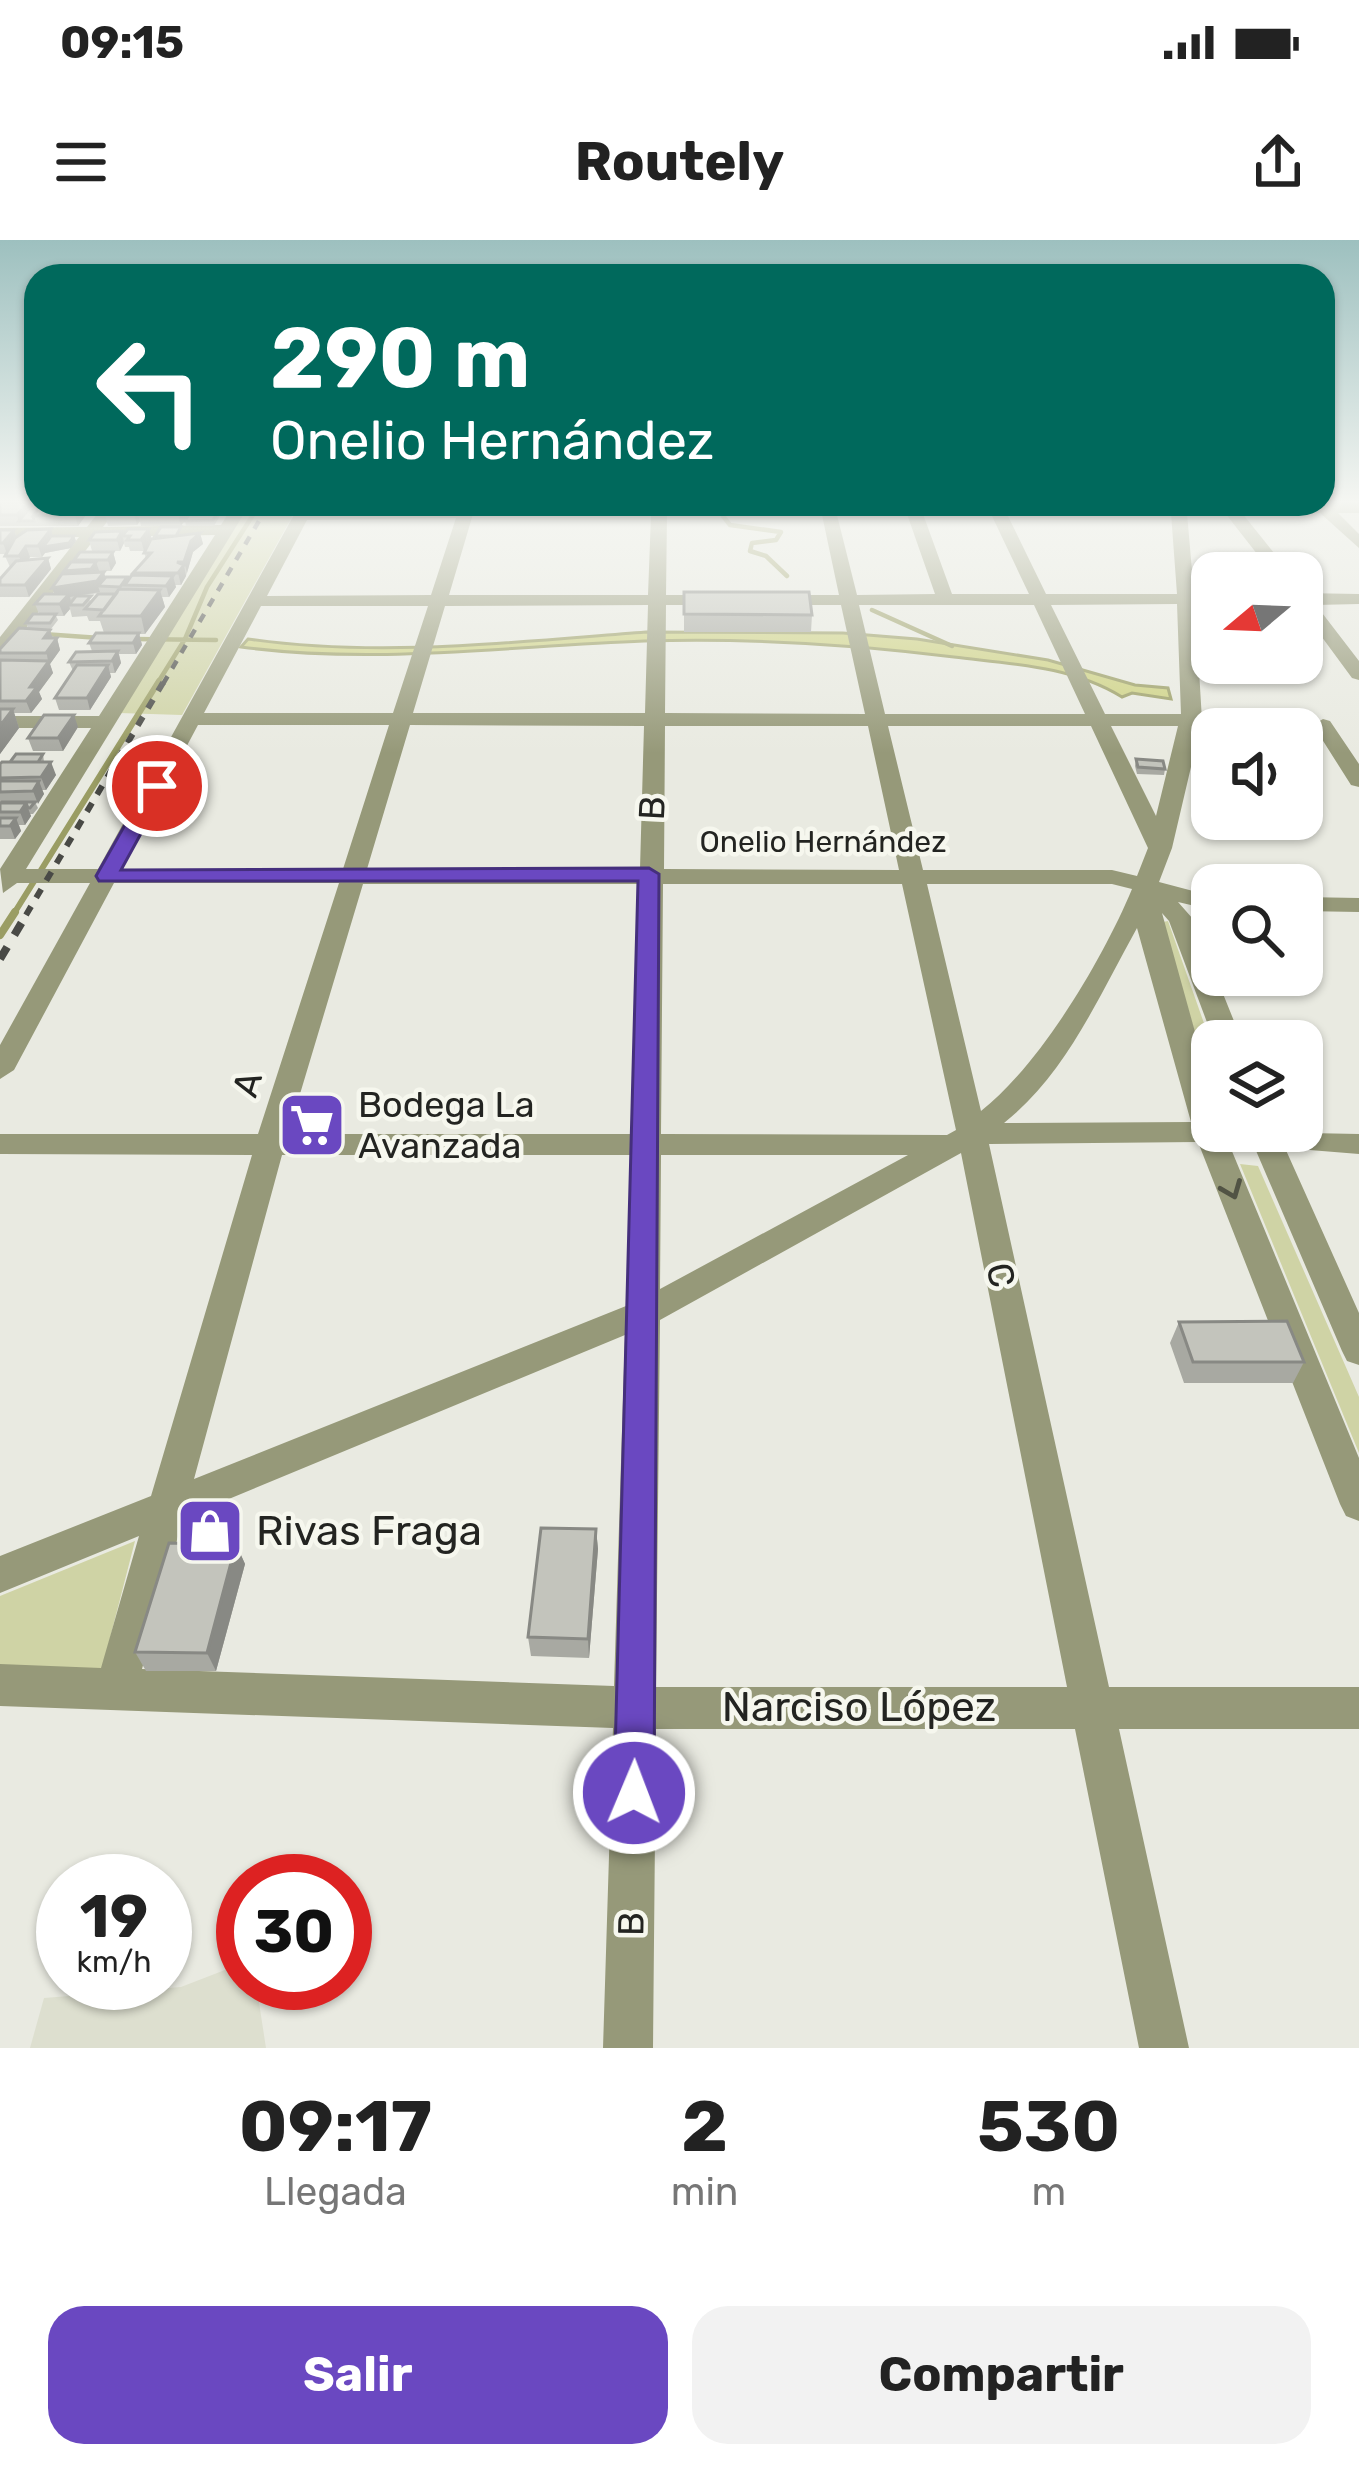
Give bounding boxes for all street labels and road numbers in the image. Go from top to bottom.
street label: B [630,795,674,821]
street label: Onelio Hernández [700,824,946,860]
street label: A [223,1066,271,1102]
street label: C [977,1259,1025,1291]
street label: Narciso López [722,1682,996,1732]
street label: B [609,1912,653,1936]

